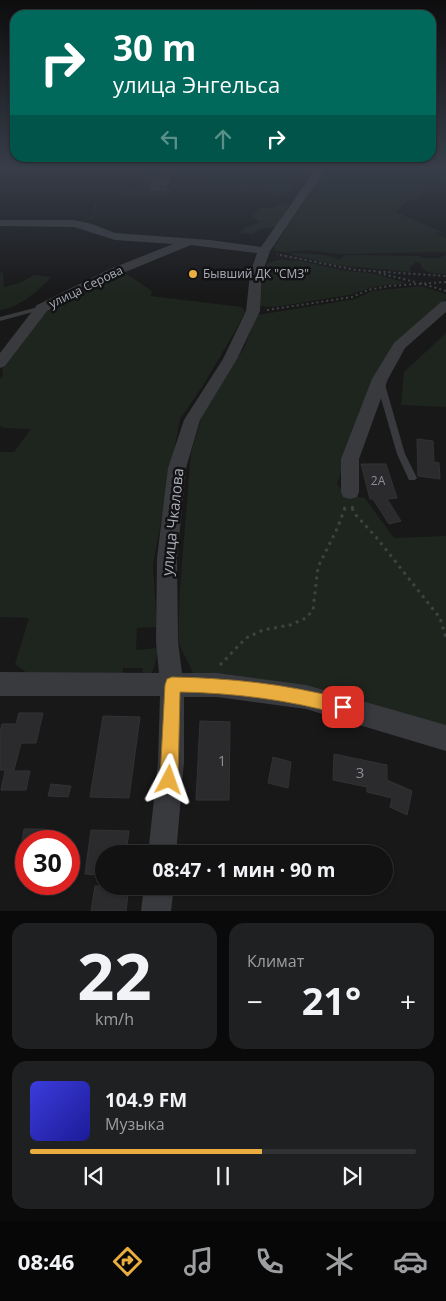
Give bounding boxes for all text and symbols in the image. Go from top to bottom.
text: 30 m [113,24,196,71]
icon: right [30,30,95,95]
text: улица Энгельса [113,69,280,99]
icon: left [156,125,184,153]
icon: ahead [209,125,237,153]
icon: right [262,125,290,153]
street label: улица Серова [46,261,126,312]
place label: Бывший ДК "СМЗ" [203,265,309,282]
marker: Бывший ДК "СМЗ" [187,268,199,280]
street label: улица Чкалова [156,467,188,577]
house number: 2А [371,472,386,489]
pin [322,686,364,728]
icon: arrive [329,693,357,721]
house number: 1 [218,750,226,770]
position arrow [142,753,194,805]
house number: 3 [356,762,364,782]
speed limit sign: 30 [15,830,80,895]
text: 08:47 · 1 мин · 90 m [153,857,335,883]
text: 22 [77,931,152,1019]
text: Климат [247,950,304,972]
text: 21° [302,974,361,1026]
text: − [247,982,263,1020]
text: + [400,982,416,1020]
text: km/h [95,1008,134,1030]
text: 104.9 FM [105,1087,187,1113]
text: Музыка [105,1113,165,1135]
icon: previous [80,1162,108,1190]
icon: pause [209,1162,237,1190]
icon: next [338,1162,366,1190]
icon: directions [110,1244,145,1279]
icon: music [181,1244,216,1279]
icon: phone [252,1244,287,1279]
icon: climate [322,1244,357,1279]
icon: car [393,1244,428,1279]
text: 08:46 [18,1246,74,1276]

